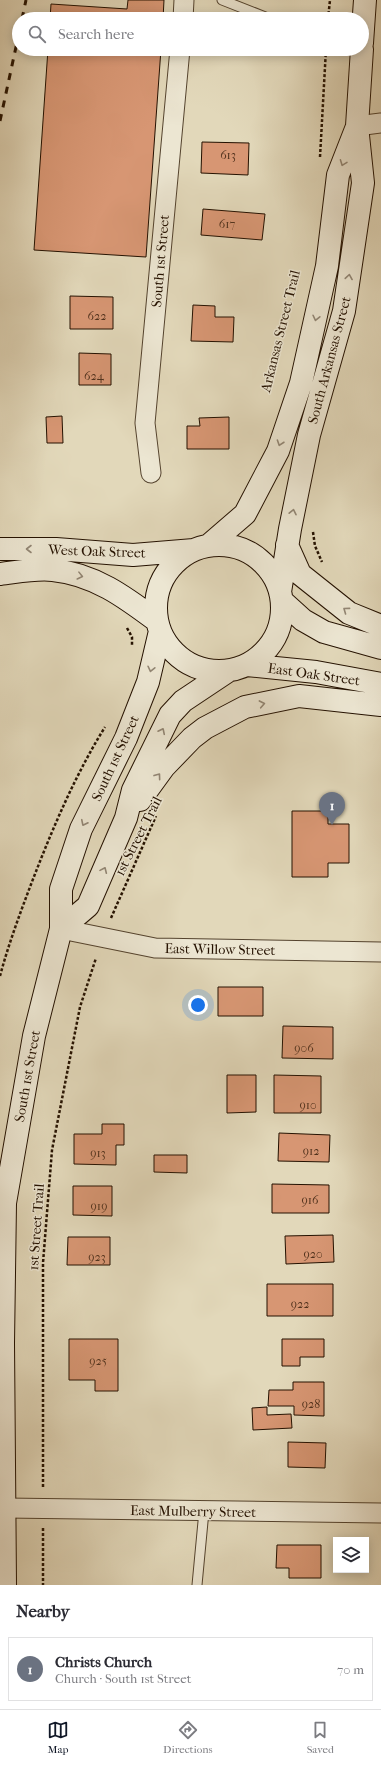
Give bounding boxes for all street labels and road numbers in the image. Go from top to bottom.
street label: South 1st Street [148,214,173,308]
street label: Arkansas Street Trail [257,268,304,395]
street label: South Arkansas Street [304,294,355,426]
street label: West Oak Street [47,541,146,562]
street label: East Oak Street [267,660,361,689]
street label: South 1st Street [88,712,143,804]
street label: 1st Street Trail [111,793,166,879]
street label: East Willow Street [164,940,276,959]
street label: South 1st Street [11,1029,44,1123]
street label: 1st Street Trail [25,1183,48,1271]
street label: East Mulberry Street [130,1502,256,1521]

